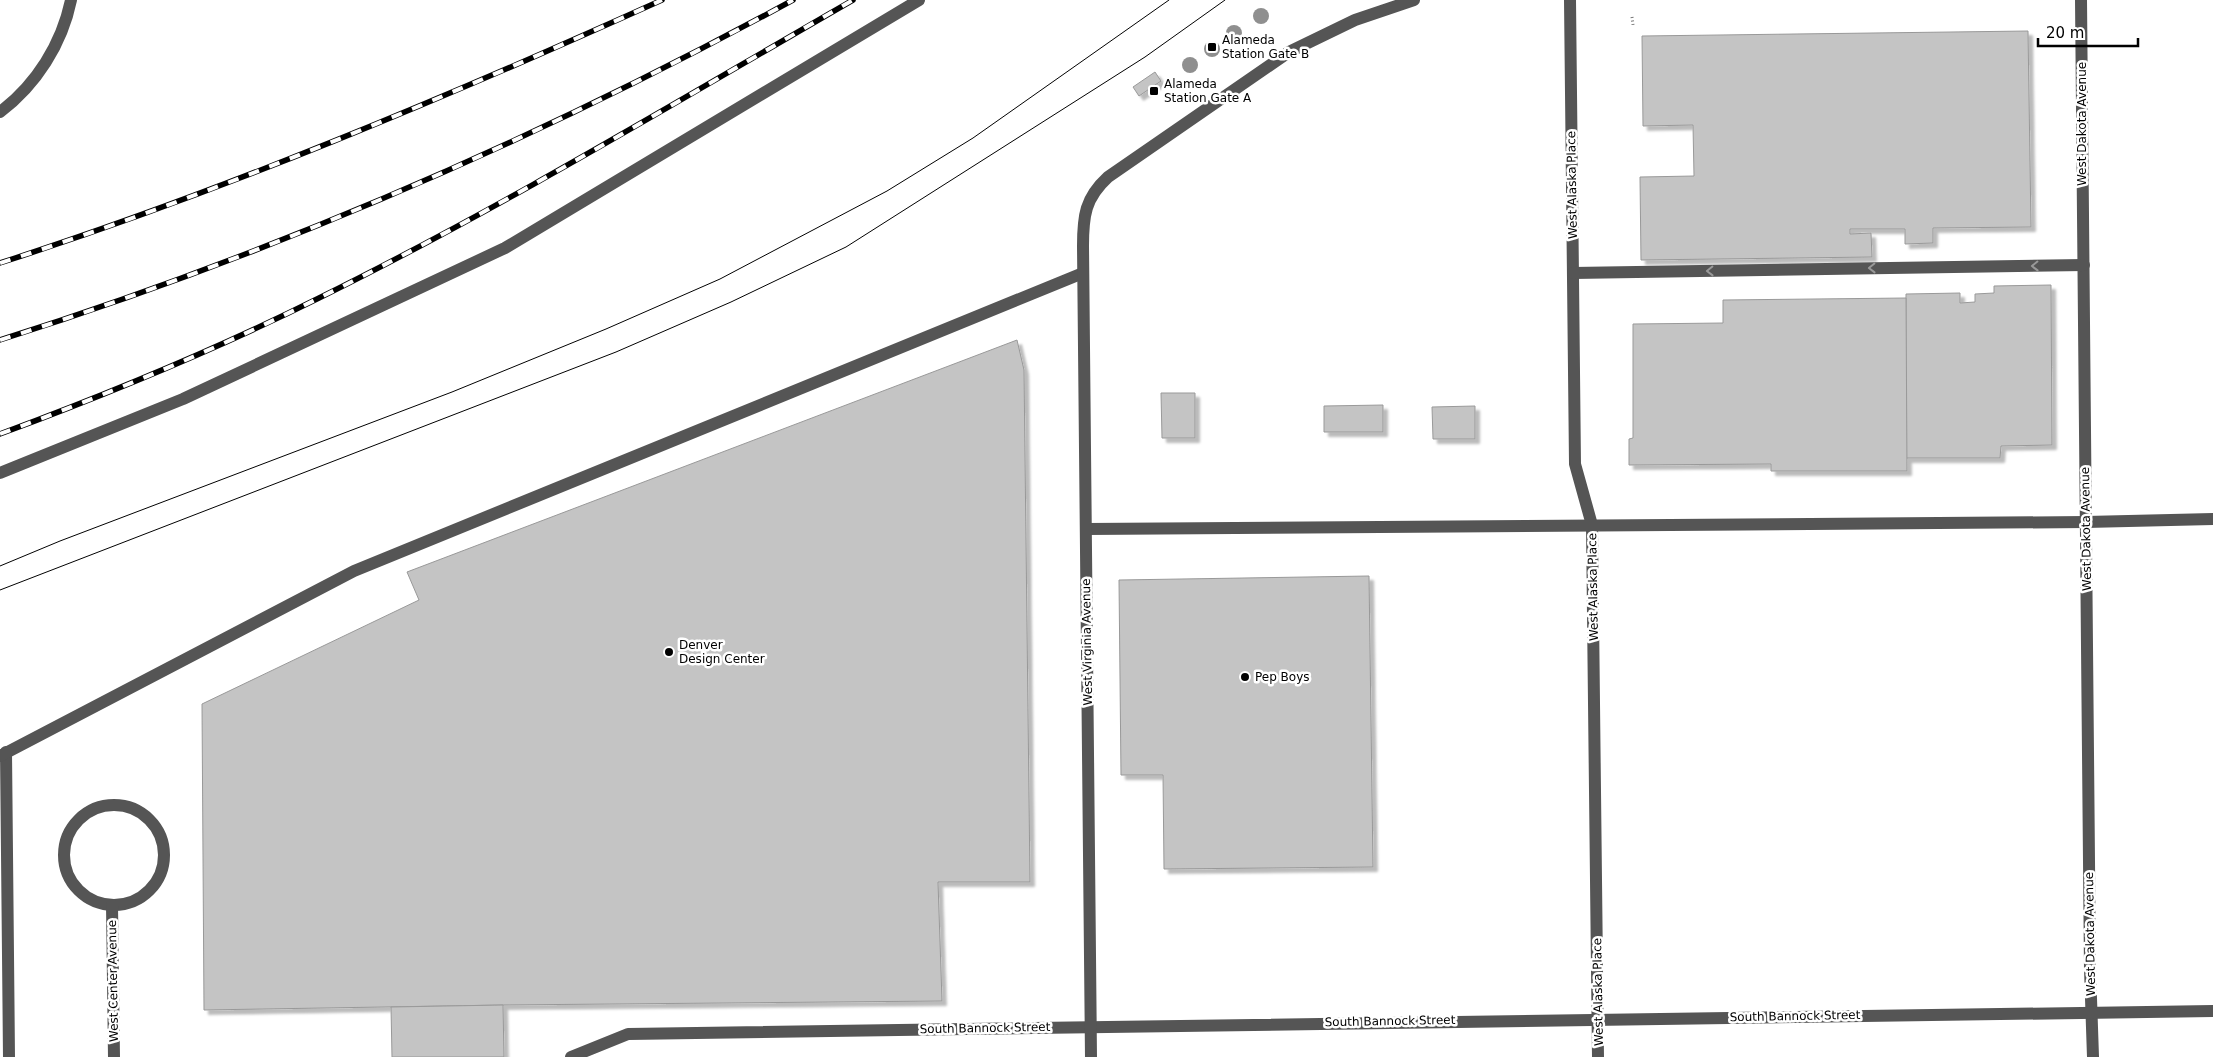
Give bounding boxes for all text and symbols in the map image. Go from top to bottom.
scale bar [2038,15,2138,47]
text: 20 m [2046,24,2084,42]
place label: Alameda Station Gate B [1222,33,1309,61]
marker: Alameda Station Gate B [1206,41,1218,53]
street label: West Dakota Avenue [2075,62,2089,186]
place label: Alameda Station Gate A [1164,77,1252,105]
marker: Alameda Station Gate A [1148,85,1160,97]
street label: West Alaska Place [1564,131,1580,239]
one-way arrow [2031,261,2038,271]
one-way arrow [1868,263,1876,274]
one-way arrow [1706,266,1714,276]
street label: West Dakota Avenue [2078,467,2094,591]
street label: West Alaska Place [1585,533,1601,641]
street label: West Virginia Avenue [1079,578,1095,706]
place label: Denver Design Center [679,638,765,666]
marker: Denver Design Center [663,646,675,658]
place label: Pep Boys [1255,670,1310,684]
marker: Pep Boys [1239,671,1251,683]
street label: West Dakota Avenue [2082,872,2098,996]
street label: West Center Avenue [105,920,121,1042]
street label: West Alaska Place [1590,938,1606,1046]
street label: South Bannock Street [1730,1008,1861,1024]
street label: South Bannock Street [1325,1013,1456,1029]
street label: South Bannock Street [920,1020,1051,1036]

